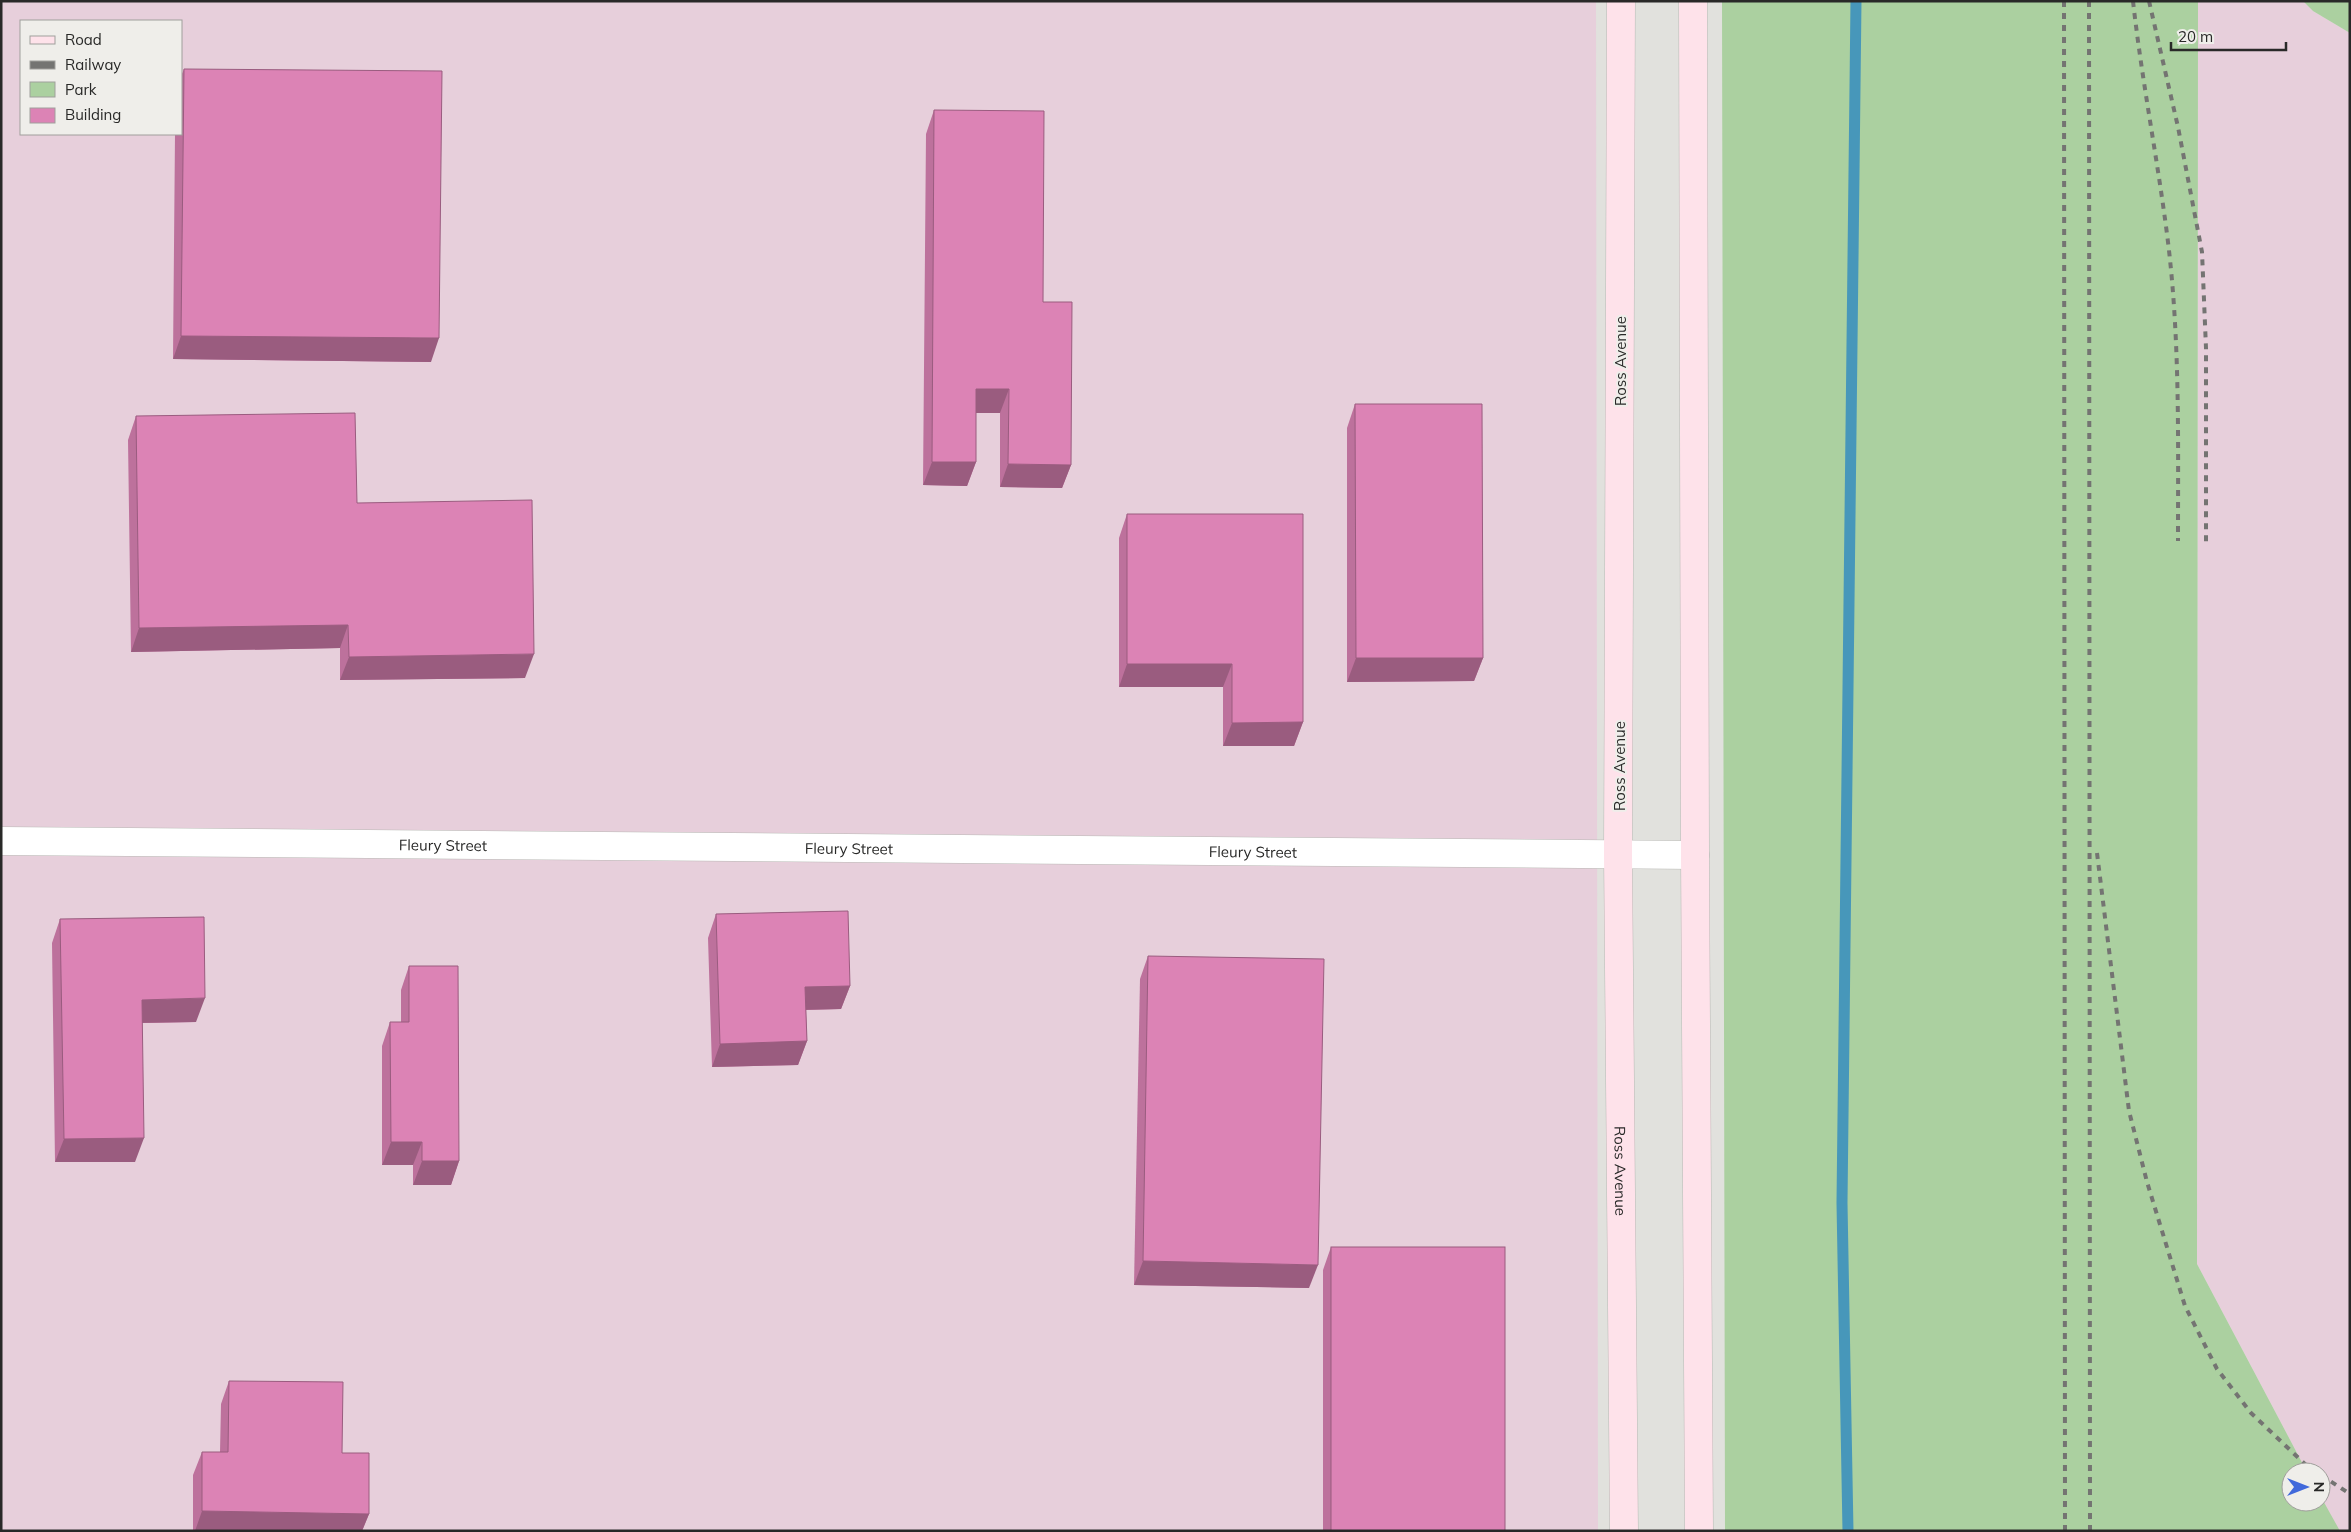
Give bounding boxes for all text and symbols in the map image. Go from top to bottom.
legend [20,20,182,135]
scale bar [2171,20,2286,52]
text: 20 m [2178,27,2213,46]
text: Road [65,30,102,49]
text: Railway [65,55,121,74]
text: Park [65,80,97,99]
text: Building [65,105,121,124]
street label: Ross Avenue [1611,316,1630,406]
street label: Ross Avenue [1610,721,1629,811]
street label: Fleury Street [399,835,487,855]
street label: Fleury Street [805,838,893,858]
street label: Fleury Street [1209,841,1297,861]
street label: Ross Avenue [1611,1126,1631,1216]
north arrow [2281,1462,2331,1512]
text: N [2310,1482,2328,1492]

